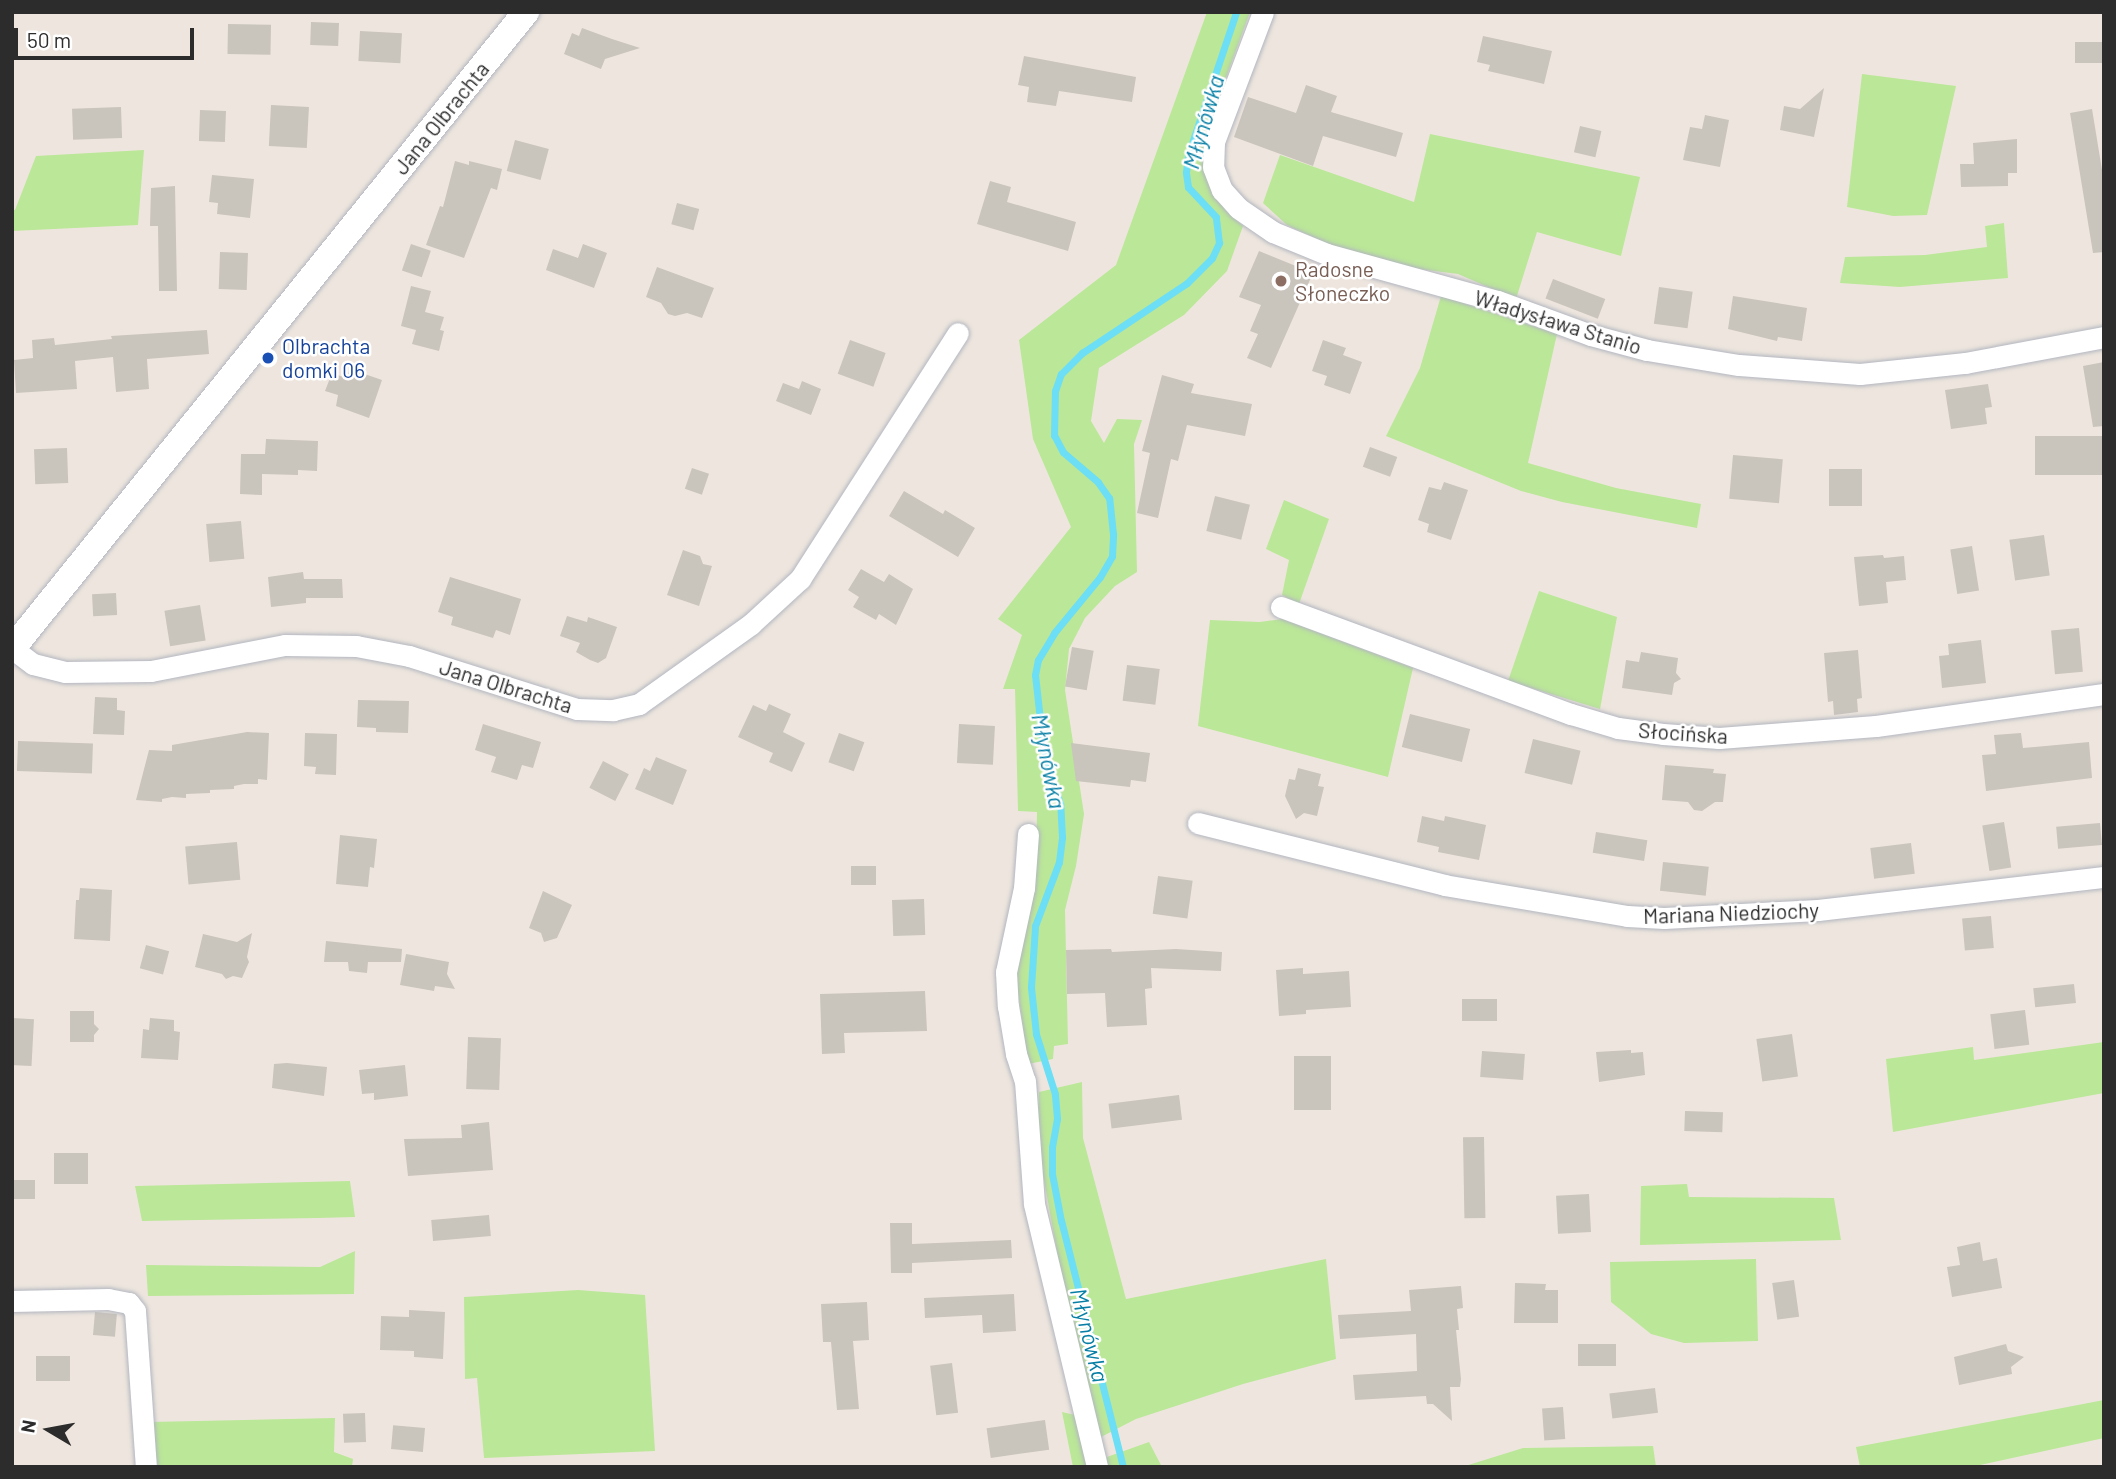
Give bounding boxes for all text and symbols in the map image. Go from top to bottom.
scale bar [18,14,198,58]
text: 50 m [27,27,71,52]
street label: Jana Olbrachta [388,57,494,179]
water label: Młynówka [1176,72,1230,172]
place label: Radosne Słoneczko [1295,256,1390,306]
marker: Radosne Słoneczko [1273,273,1289,289]
street label: Władysława Stanio [1471,285,1645,359]
place label: Olbrachta domki 06 [282,333,370,383]
marker: Olbrachta domki 06 [260,350,276,366]
street label: Jana Olbrachta [437,654,575,718]
water label: Młynówka [1026,711,1072,811]
street label: Słocińska [1637,717,1729,749]
street label: Mariana Niedziochy [1643,897,1819,929]
water label: Młynówka [1065,1285,1115,1385]
north arrow [14,1395,84,1465]
text: N [15,1418,40,1434]

